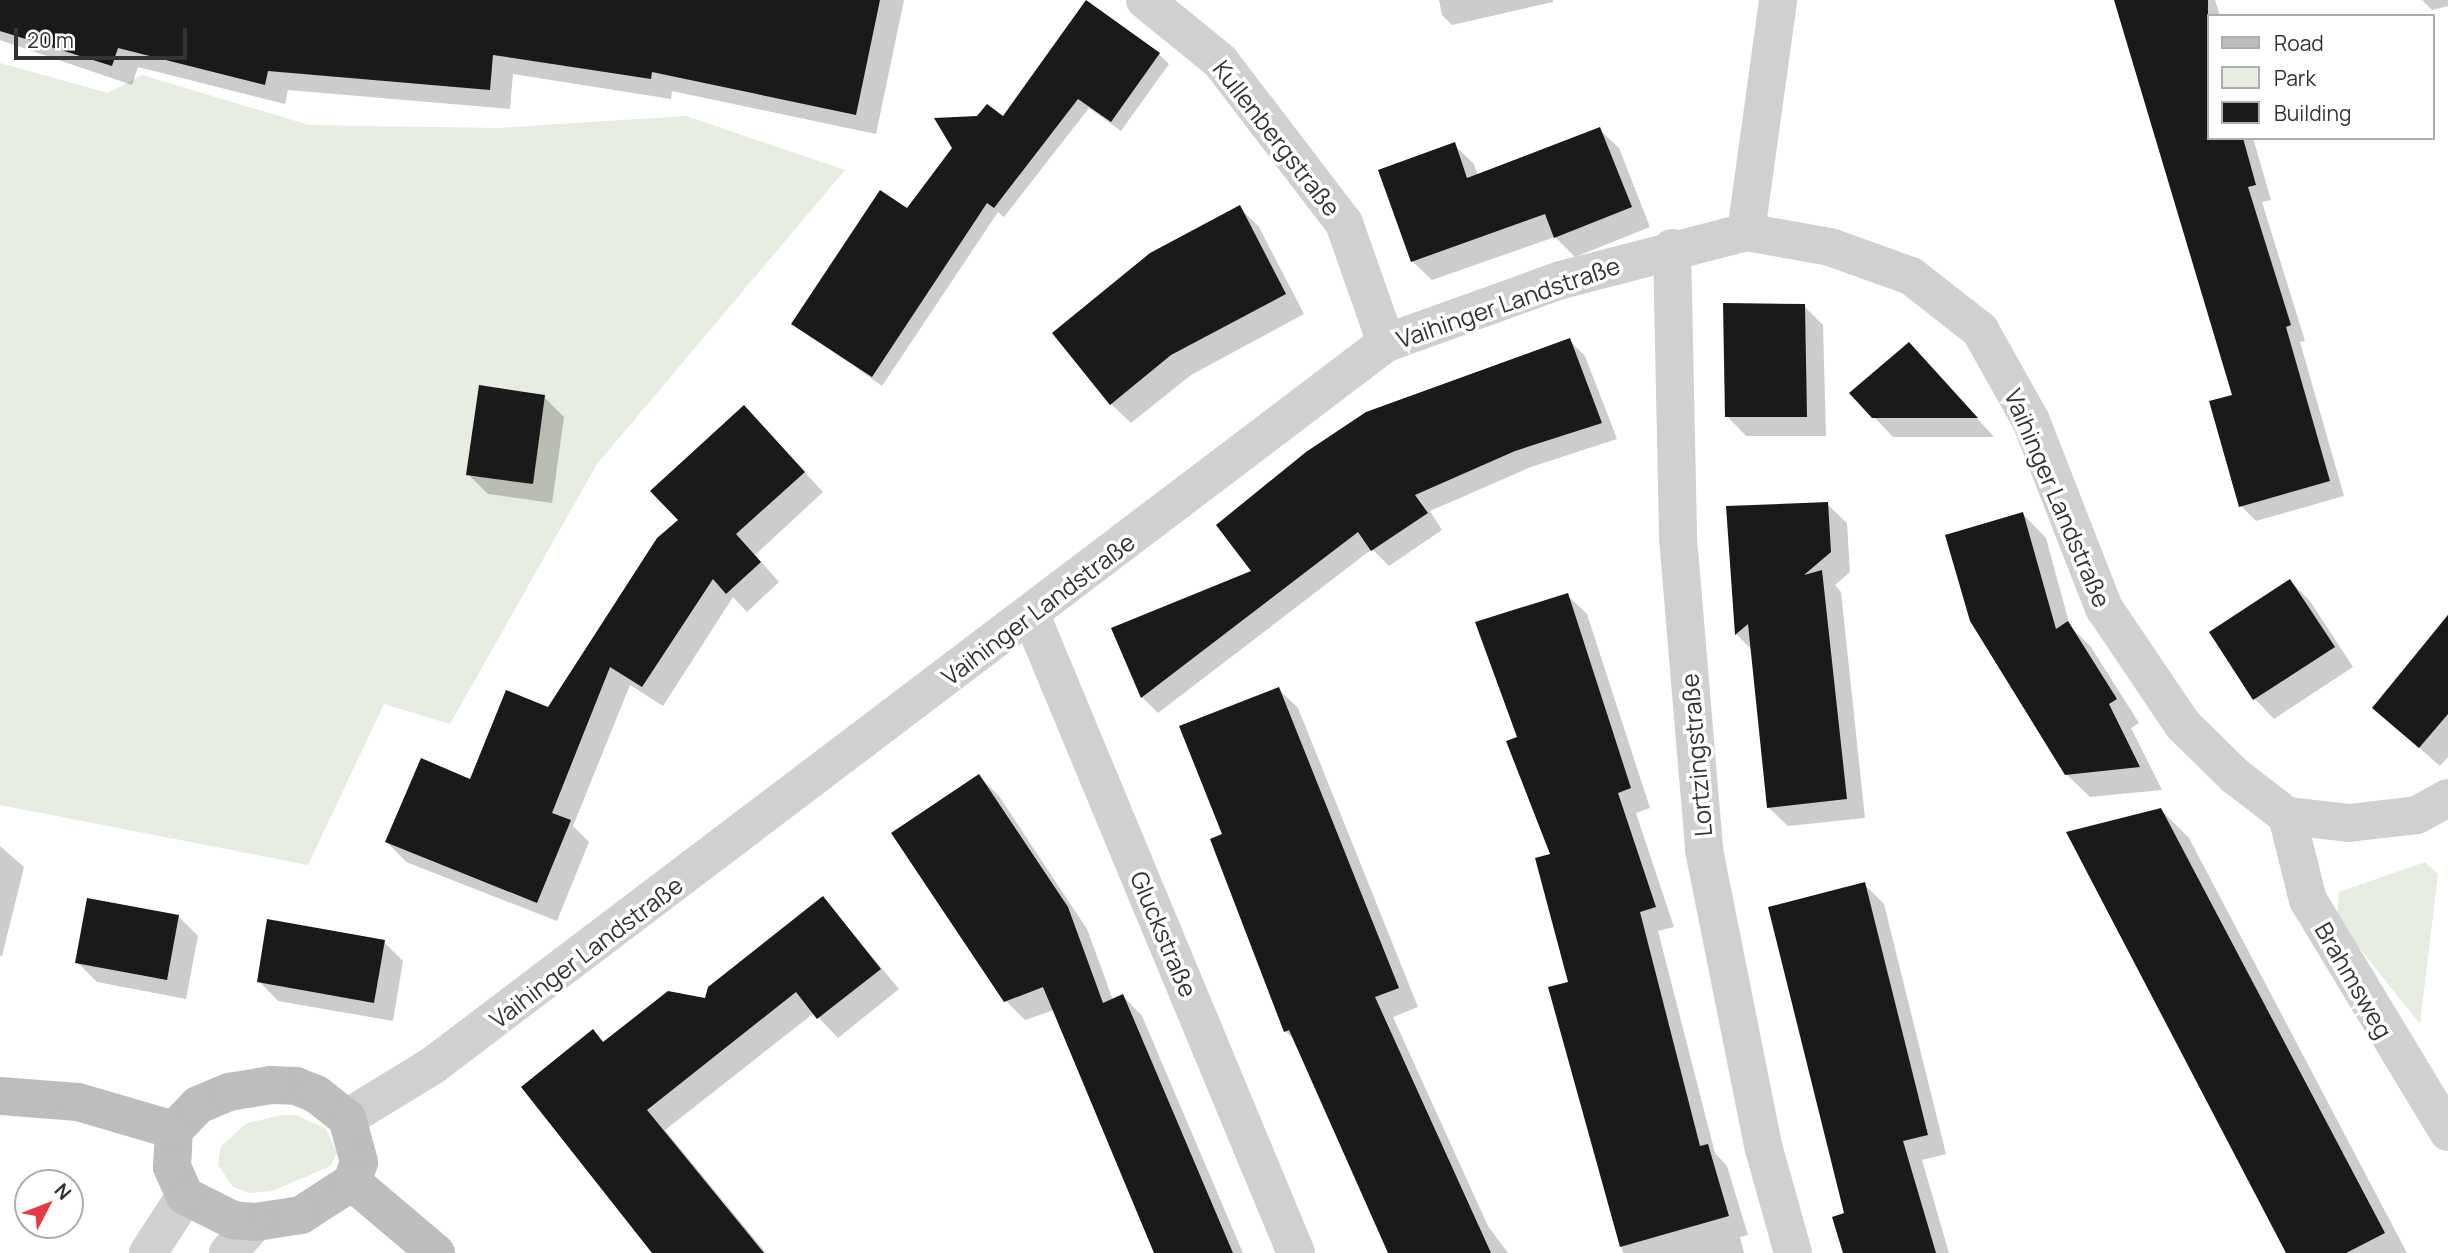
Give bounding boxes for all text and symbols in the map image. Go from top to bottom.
scale bar [18,14,191,58]
legend [2206,14,2434,140]
text: 20 m [27,26,74,54]
text: Road [2274,29,2324,57]
street label: Kullenbergstraße [1207,54,1347,222]
text: Park [2274,64,2316,92]
text: Building [2274,99,2351,127]
street label: Vaihinger Landstraße [1393,250,1623,354]
street label: Vaihinger Landstraße [1999,385,2117,611]
street label: Vaihinger Landstraße [936,527,1140,691]
street label: Lortzingstraße [1675,672,1717,838]
street label: Gluckstraße [1125,867,1203,1001]
street label: Vaihinger Landstraße [484,870,688,1034]
street label: Brahmsweg [2309,917,2399,1043]
north arrow [14,1169,84,1239]
text: N [49,1178,77,1205]

